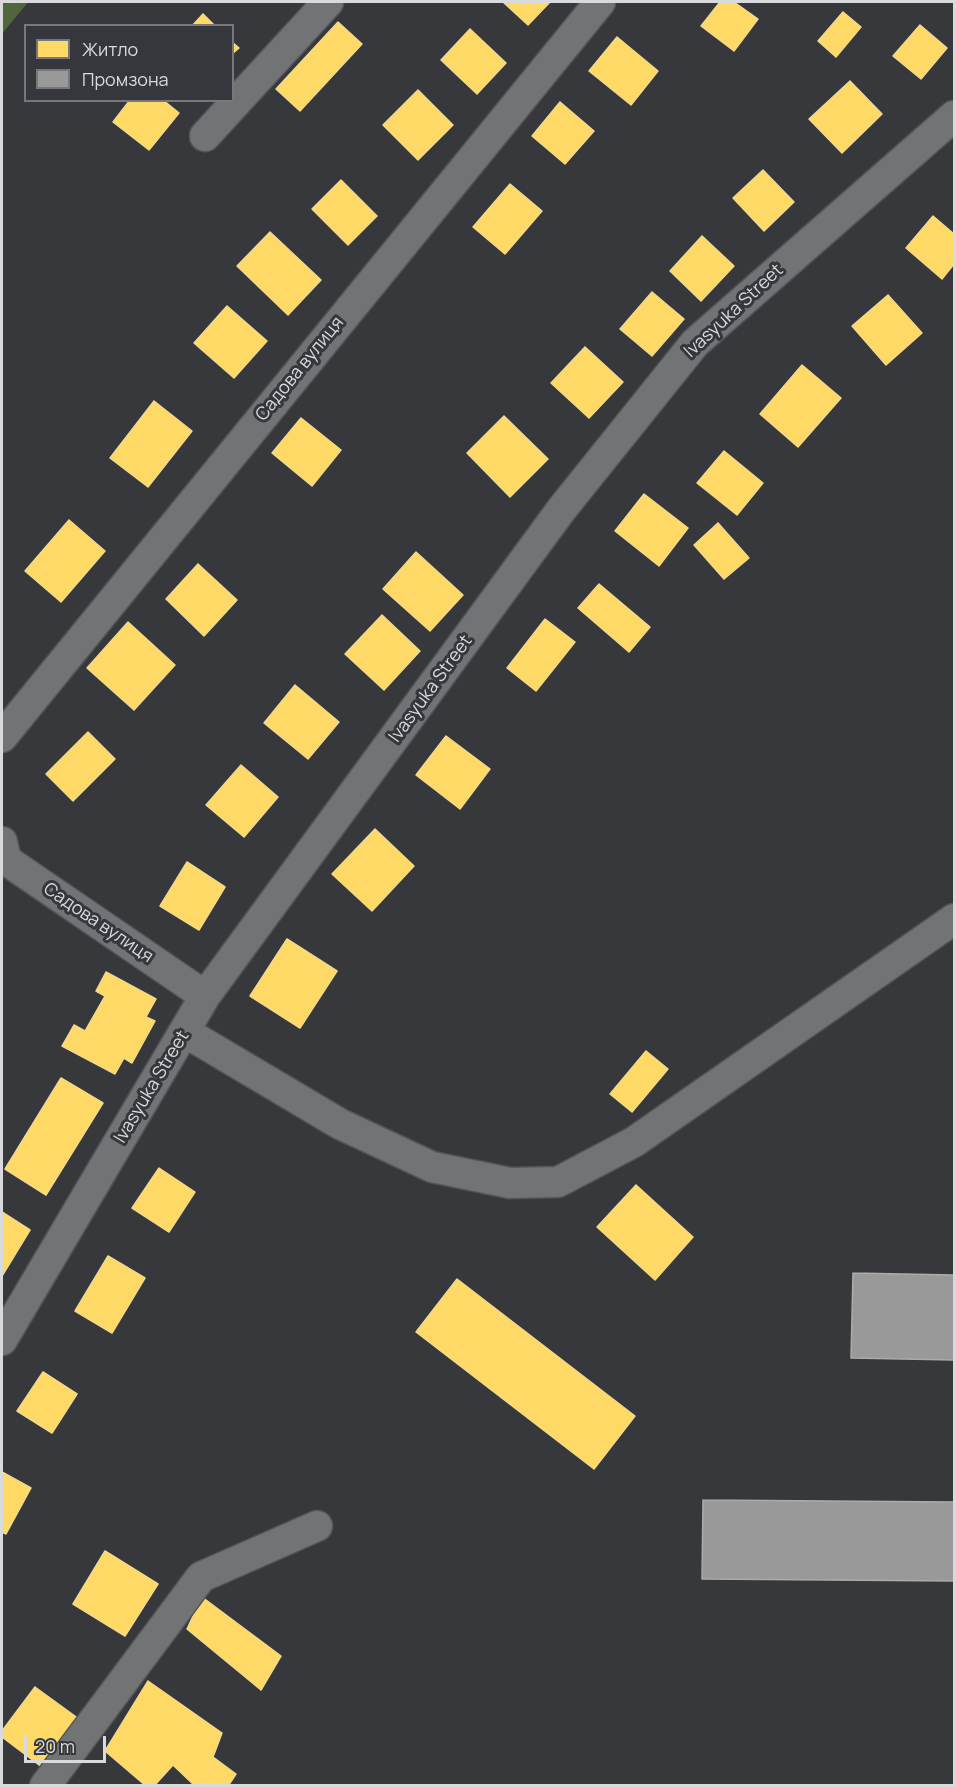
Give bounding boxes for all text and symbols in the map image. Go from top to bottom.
legend [24,24,234,102]
text: Житло [82,37,138,61]
text: Промзона [82,67,169,91]
street label: Ivasyuka Street [680,260,788,362]
street label: Садова вулиця [251,312,349,426]
street label: Ivasyuka Street [385,631,477,747]
street label: Садова вулиця [39,878,157,968]
street label: Ivasyuka Street [110,1027,194,1147]
scale bar [27,1724,110,1762]
text: 20 m [35,1734,75,1758]

